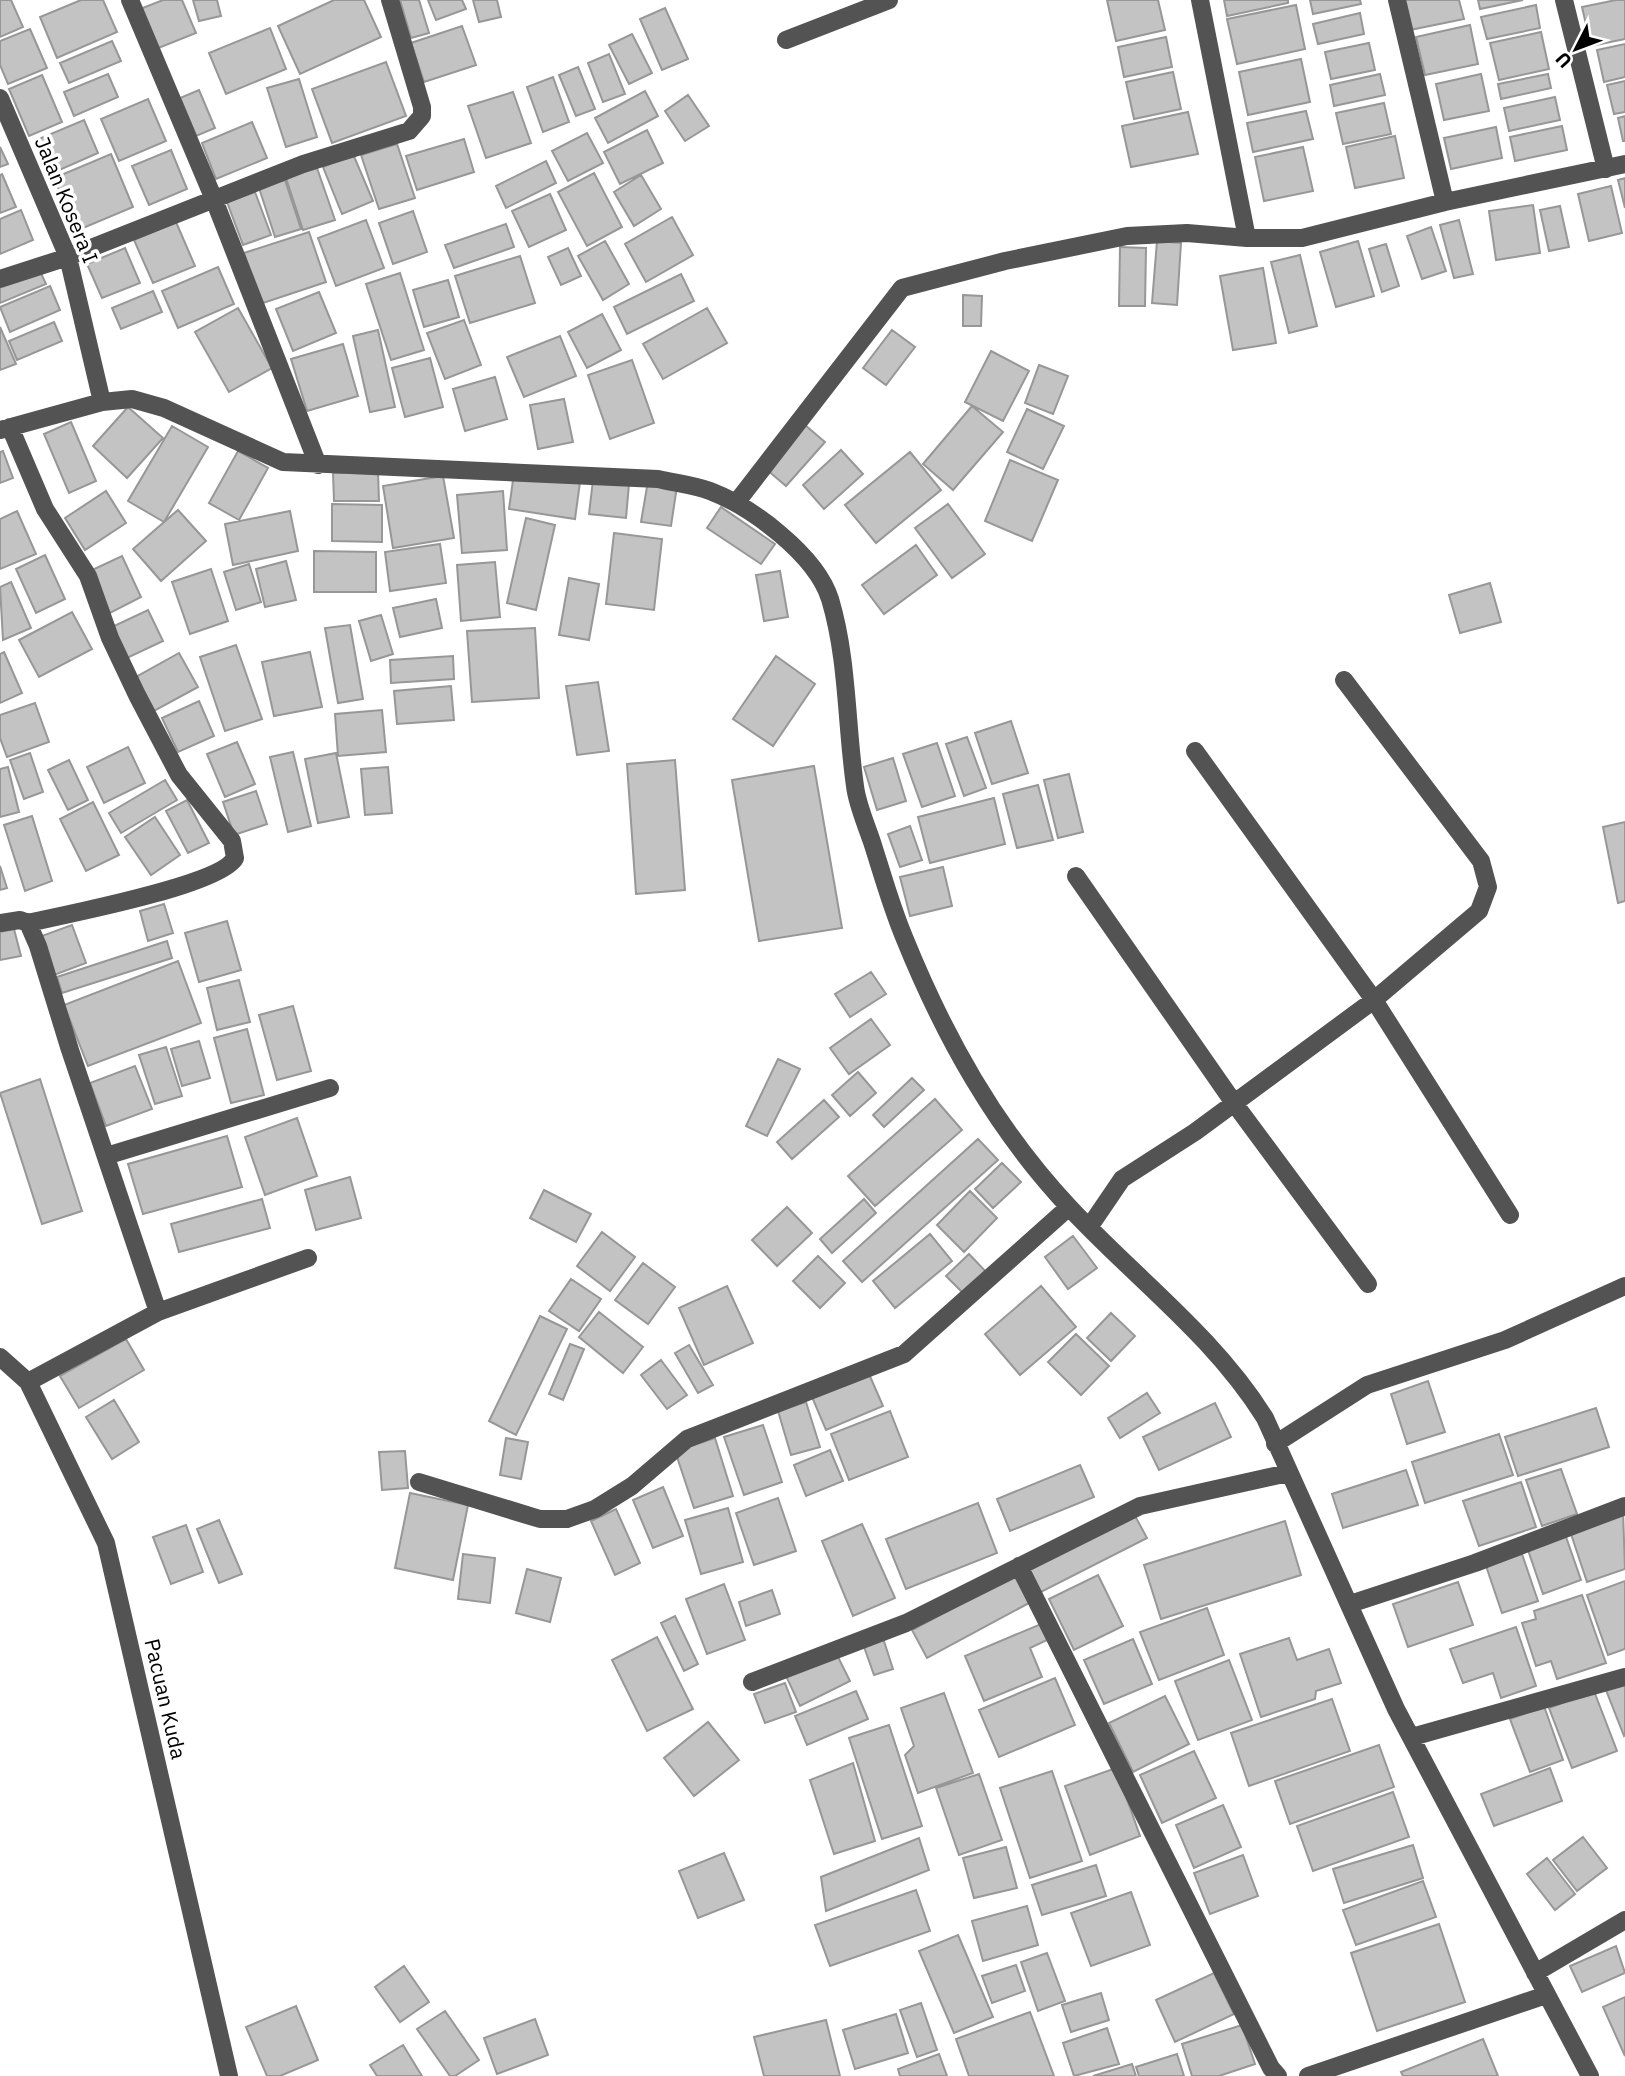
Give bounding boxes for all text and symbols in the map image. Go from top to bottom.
north arrow [1541,14,1611,84]
text: U [1550,47,1577,73]
street label: Jalan Kosera I [29,132,105,267]
street label: Pacuan Kuda [139,1636,193,1762]

